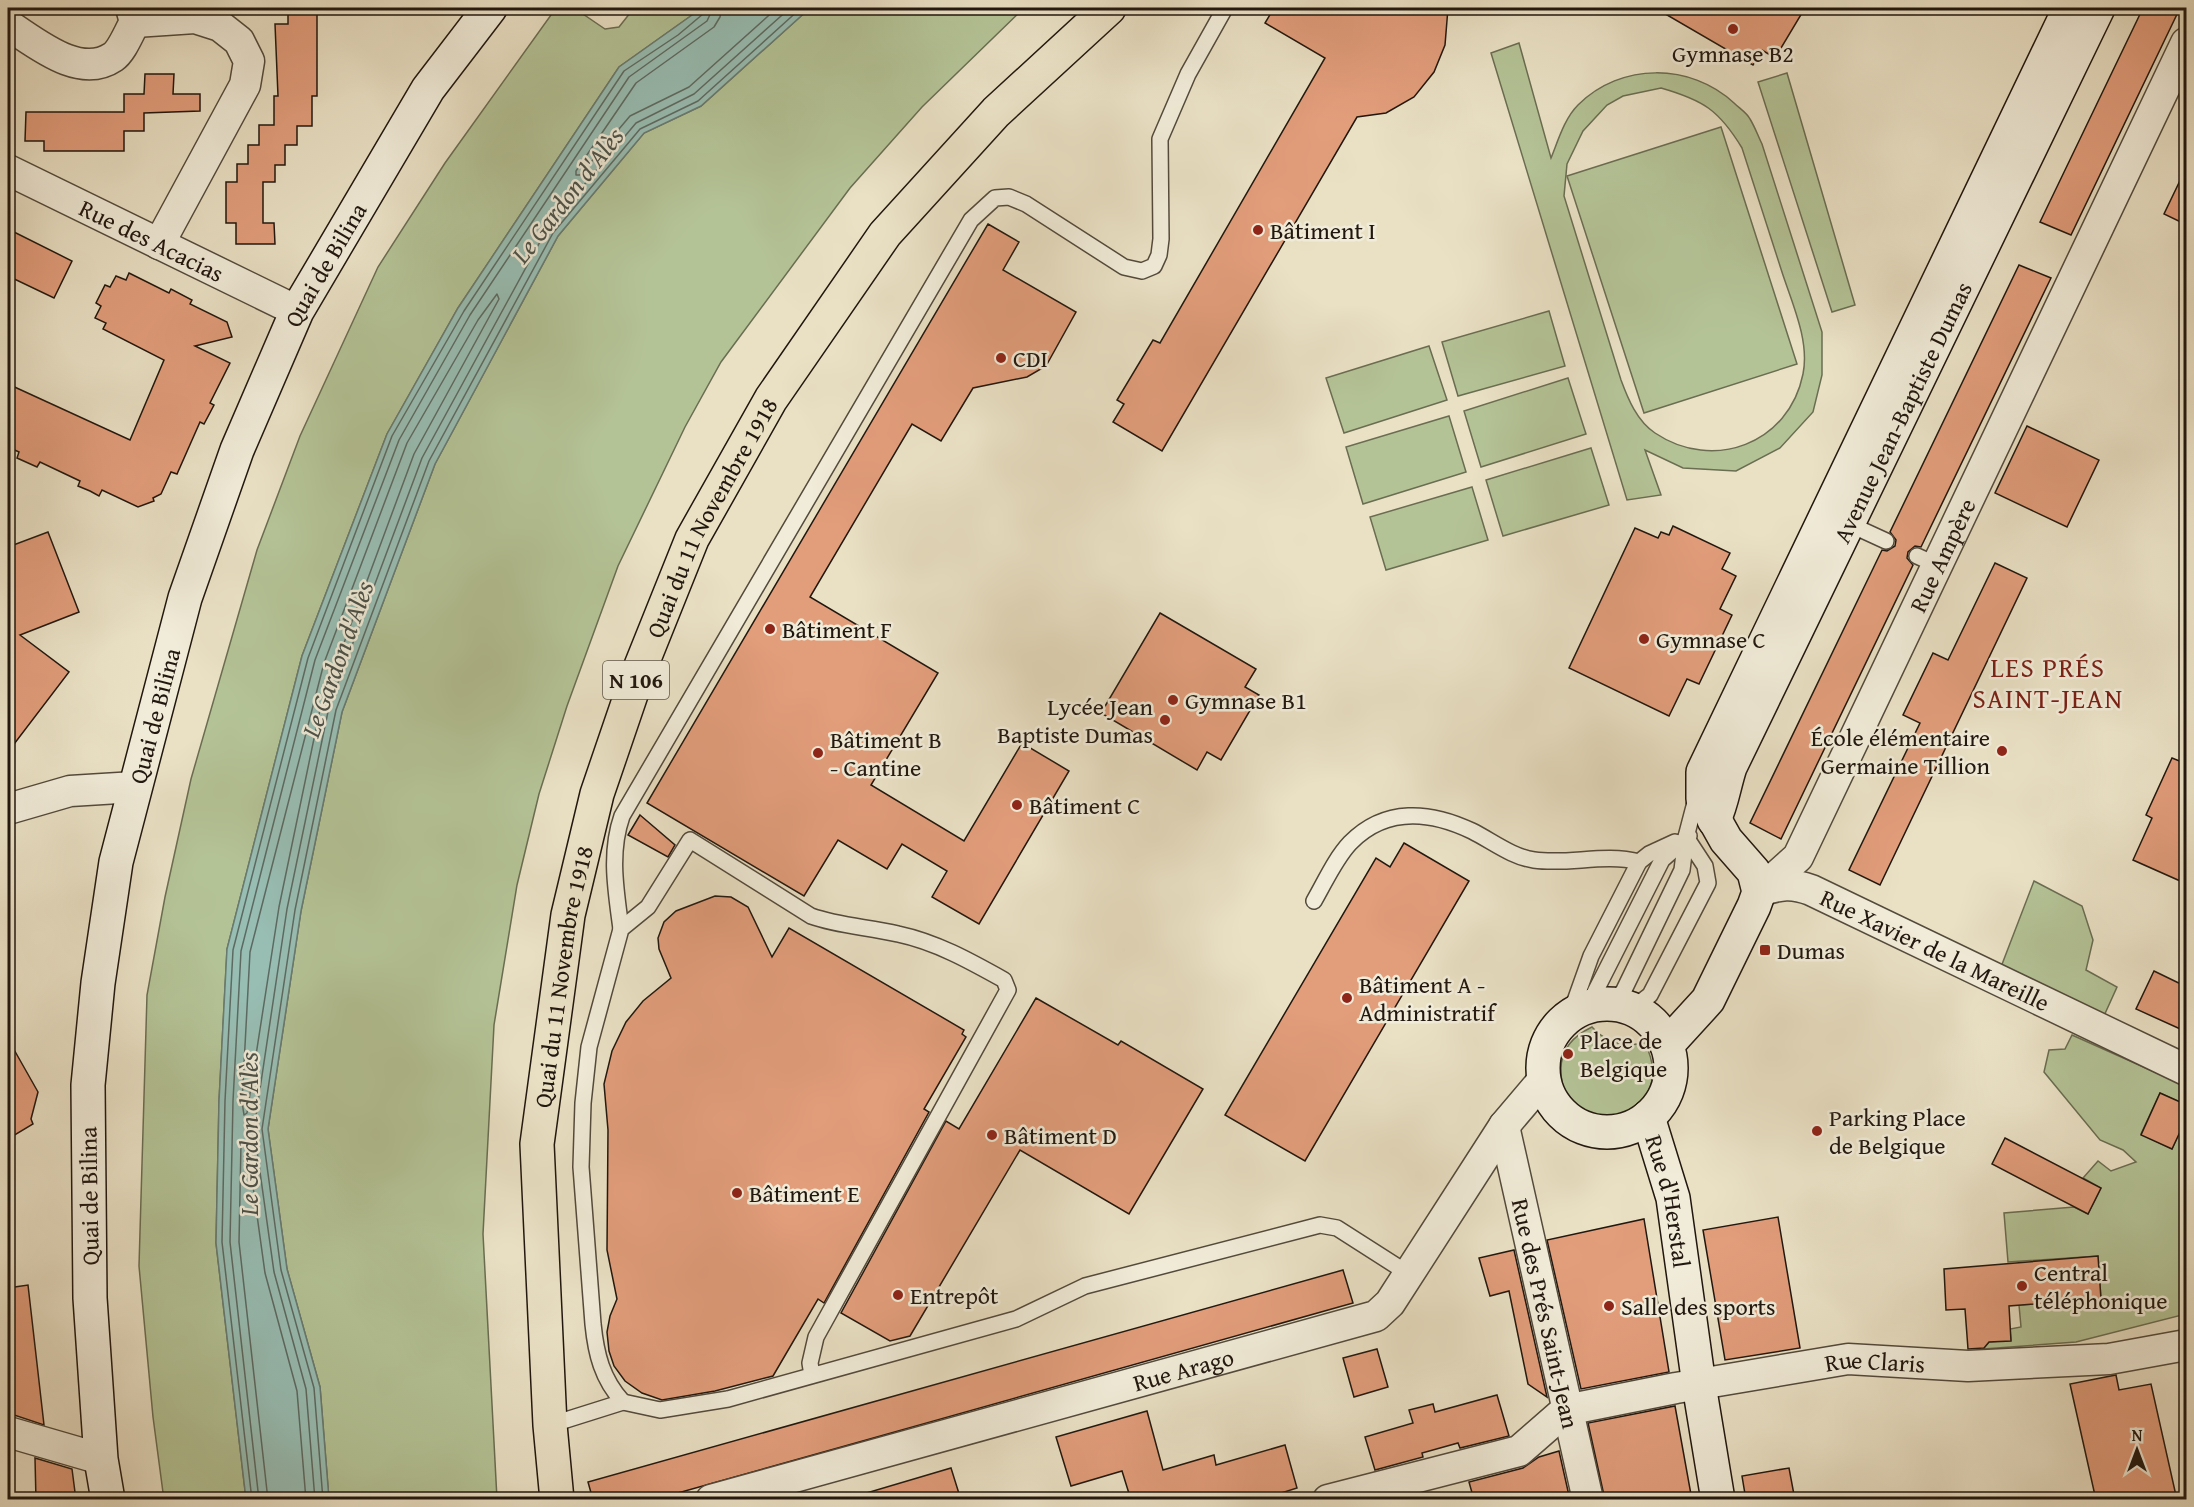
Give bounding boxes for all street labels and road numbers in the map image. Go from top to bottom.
street label: Rue des Acacias [74,190,230,290]
street label: Quai de Bilina [275,195,375,332]
street label: Avenue Jean-Baptiste Dumas [1824,275,1980,549]
street label: Quai du 11 Novembre 1918 [637,391,786,643]
street label: Rue Ampère [1900,492,1984,618]
street label: Quai de Bilina [120,643,189,787]
road number: N 106 [603,661,669,699]
street label: Quai du 11 Novembre 1918 [525,842,602,1110]
street label: Rue Xavier de la Mareille [1815,880,2056,1020]
street label: Quai de Bilina [70,1126,108,1266]
street label: Rue d'Herstal [1637,1130,1700,1270]
street label: Rue des Prés Saint-Jean [1503,1195,1589,1432]
street label: Rue Arago [1129,1339,1238,1400]
street label: Rue Claris [1822,1341,1926,1381]

